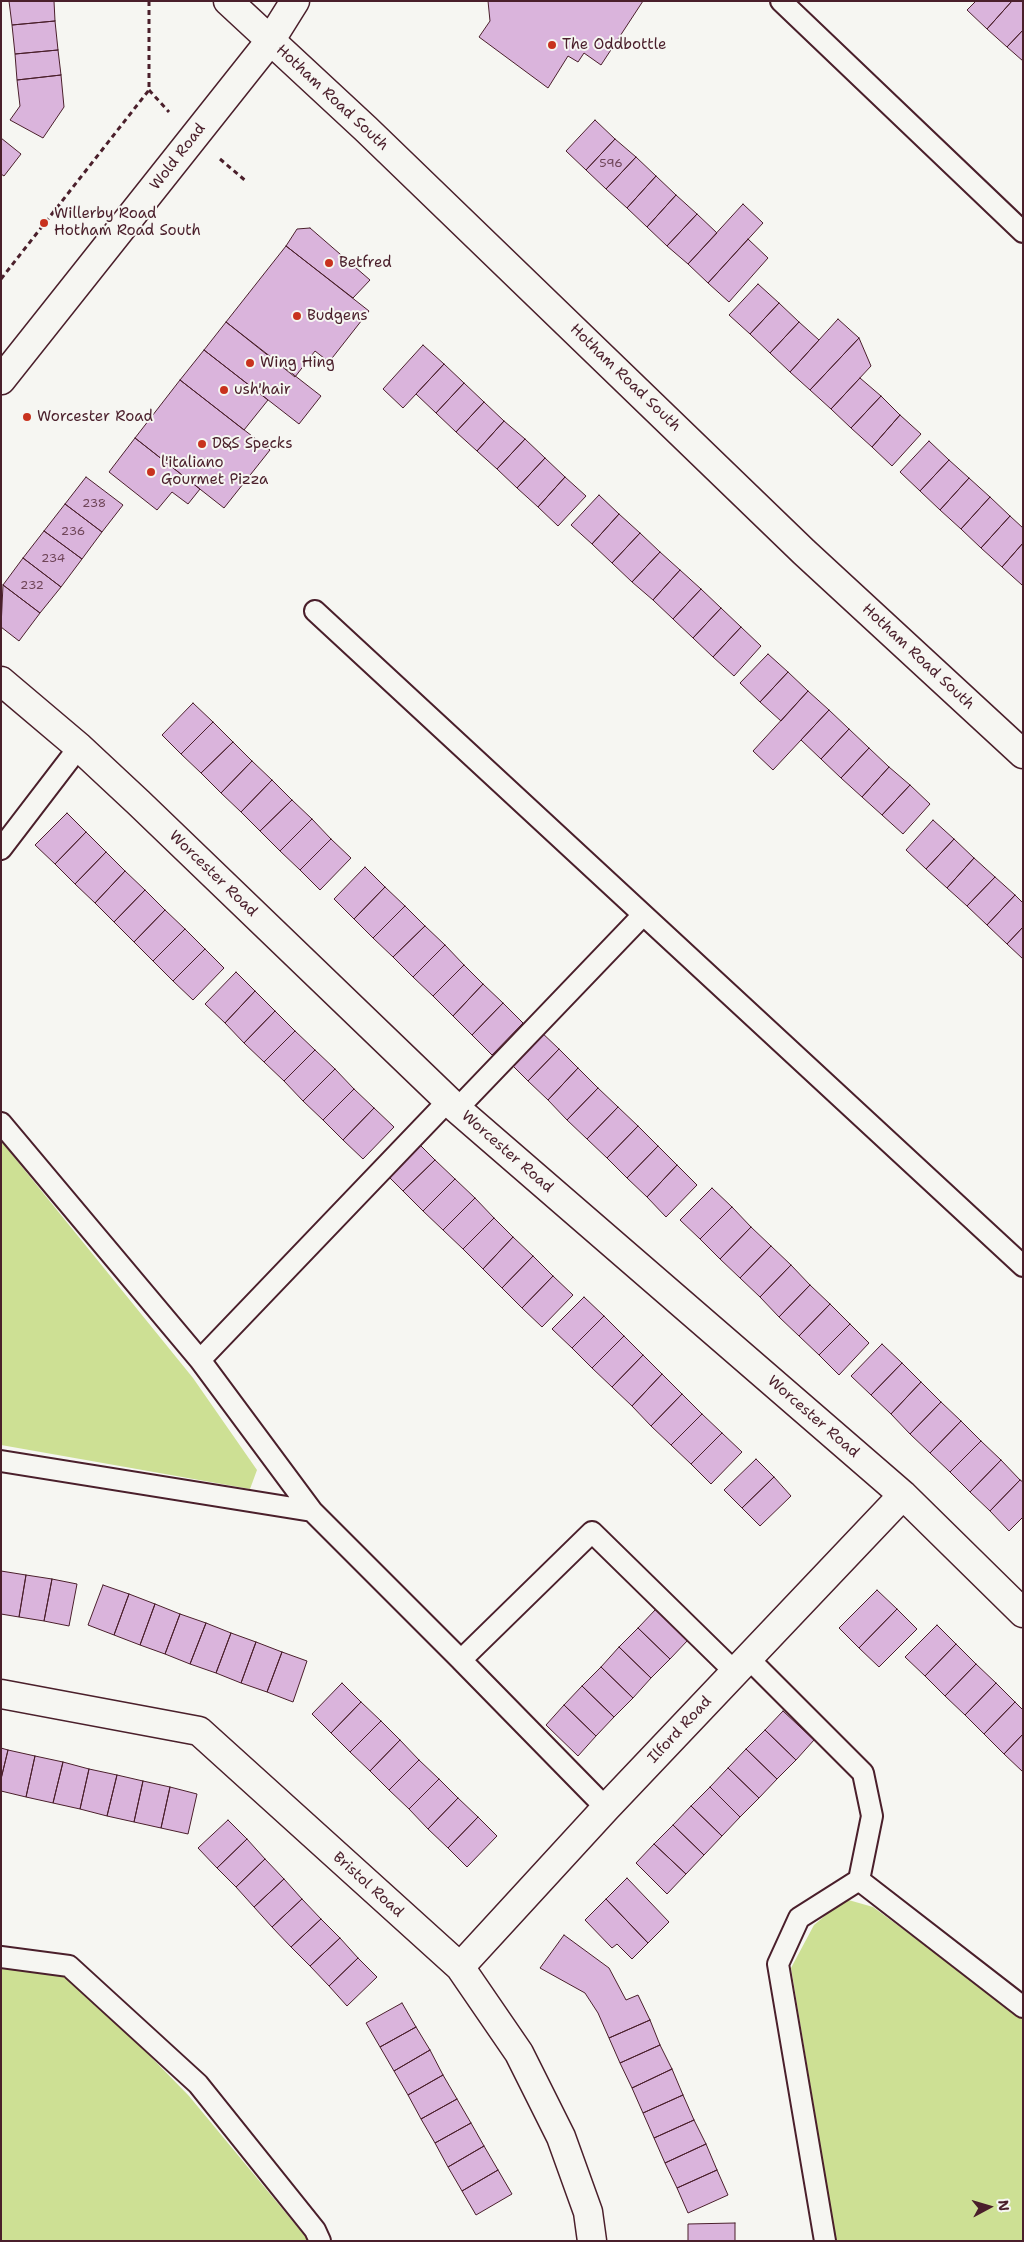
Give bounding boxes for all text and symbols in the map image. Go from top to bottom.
place label: The Oddbottle [562,36,667,54]
marker: The Oddbottle [546,39,558,51]
street label: Hotham Road South [272,41,392,155]
street label: Wold Road [146,120,210,194]
house number: 596 [599,157,623,171]
place label: Willerby Road Hotham Road South [54,205,201,240]
marker: Willerby Road Hotham Road South [38,217,50,229]
place label: Betfred [339,254,392,272]
marker: Betfred [323,257,335,269]
place label: Budgens [307,307,368,325]
marker: Budgens [291,310,303,322]
street label: Hotham Road South [566,320,684,436]
place label: Wing Hing [260,354,335,372]
marker: Wing Hing [244,357,256,369]
place label: ush'hair [234,381,291,399]
marker: ush'hair [218,384,230,396]
place label: Worcester Road [37,408,153,426]
marker: Worcester Road [21,411,33,423]
place label: D&S Specks [212,435,293,453]
marker: D&S Specks [196,438,208,450]
place label: l'italiano Gourmet Pizza [161,454,268,489]
marker: l'italiano Gourmet Pizza [145,466,157,478]
house number: 238 [82,497,106,511]
house number: 236 [61,525,85,539]
house number: 234 [41,552,65,566]
house number: 232 [20,579,44,593]
street label: Hotham Road South [858,600,978,714]
street label: Worcester Road [165,827,261,921]
street label: Worcester Road [457,1107,557,1197]
street label: Worcester Road [763,1372,863,1462]
street label: Ilford Road [644,1693,716,1767]
street label: Bristol Road [329,1849,407,1921]
north arrow [964,2182,1014,2232]
text: N [994,2199,1013,2212]

